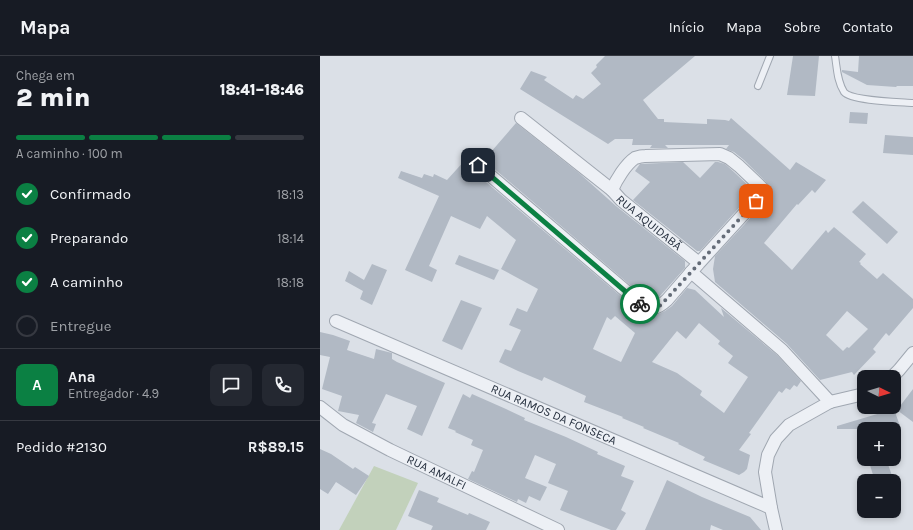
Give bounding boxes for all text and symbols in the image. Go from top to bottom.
text: Mapa [20,17,70,39]
text: Início [669,19,704,36]
text: Mapa [726,19,762,36]
text: Sobre [784,19,820,36]
text: Contato [842,19,893,36]
text: Chega em [16,68,75,83]
text: 18:41–18:46 [220,81,304,99]
text: 2 min [16,82,91,113]
text: A caminho · 100 m [16,146,123,161]
pin [461,148,495,182]
icon: home [467,154,489,176]
icon: check [16,183,38,205]
pin [739,184,773,218]
text: Confirmado [50,185,131,203]
text: 18:13 [277,187,304,202]
icon: bag [745,190,767,212]
street label: RUA AQUIDABÃ [613,192,685,253]
icon: check [16,227,38,249]
text: Preparando [50,229,128,247]
text: 18:14 [277,231,304,246]
icon: check [16,271,38,293]
text: A caminho [50,273,123,291]
text: 18:18 [276,275,304,290]
courier [620,284,660,324]
icon: bike [629,293,651,315]
text: Entregue [50,317,112,335]
button: chat [210,364,252,406]
button: phone [262,364,304,406]
text: Ana [68,368,96,386]
north arrow [857,370,901,414]
map controls [857,370,901,518]
text: A [32,376,42,394]
street label: RUA RAMOS DA FONSECA [489,381,619,448]
text: Entregador · 4.9 [68,386,159,401]
button: + [857,422,901,466]
text: Pedido #2130 [16,438,107,456]
text: R$89.15 [248,438,304,456]
street label: RUA AMALFI [405,452,469,492]
button: − [857,474,901,518]

